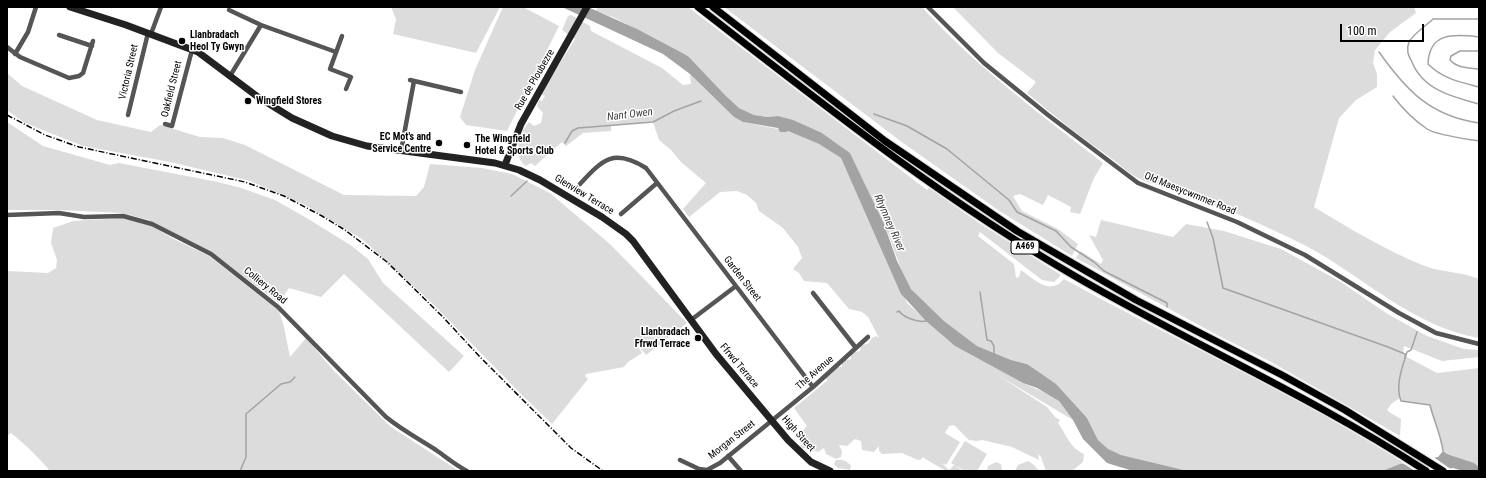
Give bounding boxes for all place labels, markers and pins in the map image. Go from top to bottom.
place label: Llanbradach Heol Ty Gwyn [190,29,244,52]
marker: Llanbradach Heol Ty Gwyn [177,36,187,46]
place label: Wingfield Stores [256,95,322,107]
marker: Wingfield Stores [243,96,253,106]
place label: EC Mot's and Service Centre [372,131,431,154]
place label: The Wingfield Hotel & Sports Club [475,133,554,156]
marker: EC Mot's and Service Centre [434,138,444,148]
marker: The Wingfield Hotel & Sports Club [462,140,472,150]
place label: Llanbradach Ffrwd Terrace [635,326,690,350]
marker: Llanbradach Ffrwd Terrace [693,333,703,343]

